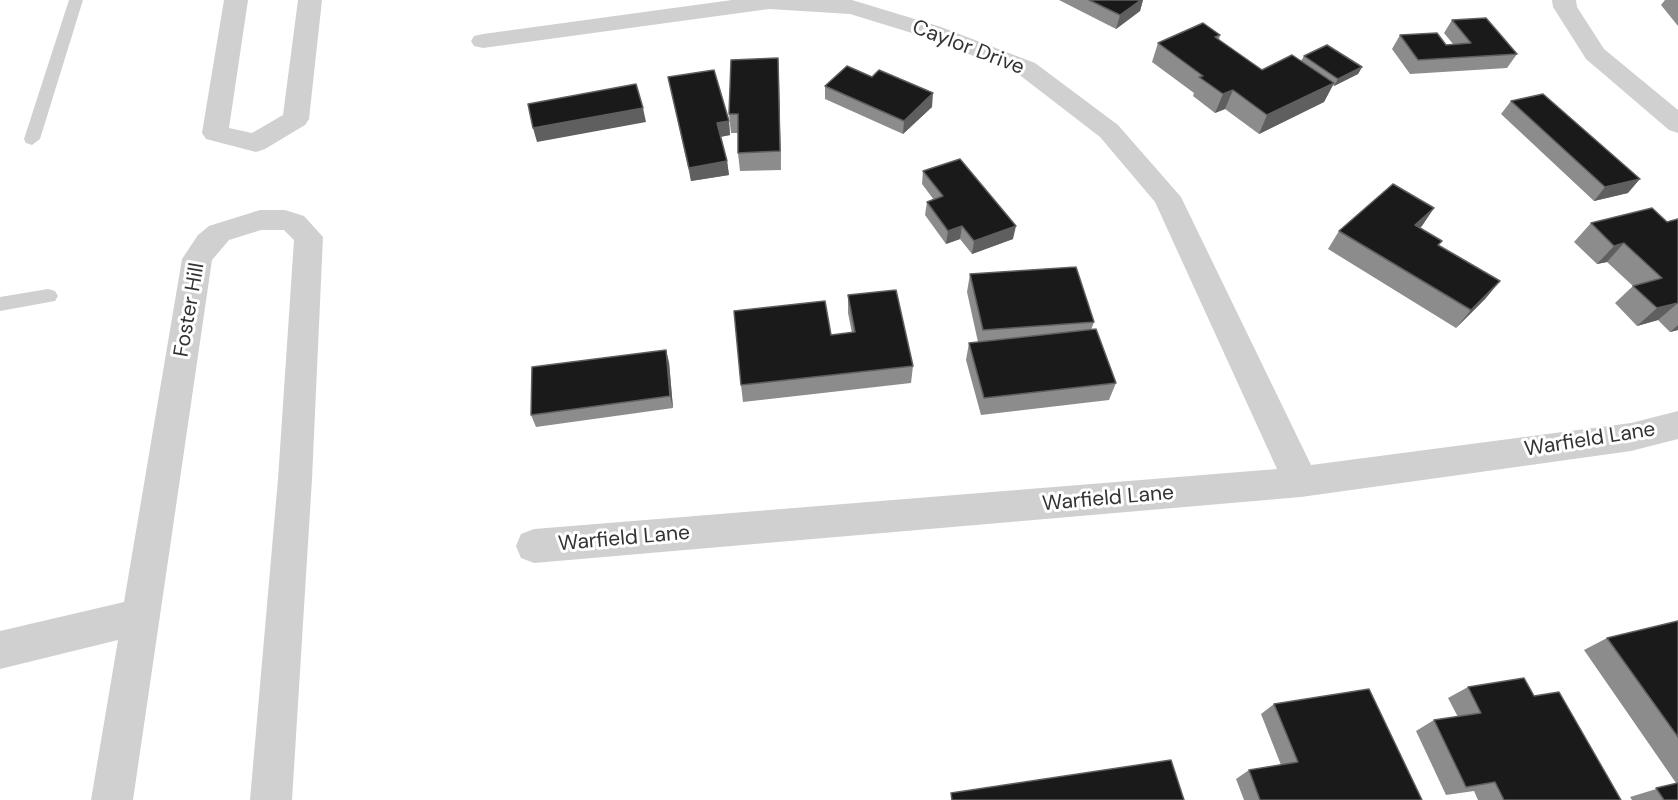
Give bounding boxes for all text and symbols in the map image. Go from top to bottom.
street label: Caylor Drive [908,15,1028,81]
street label: Foster Hill [169,261,211,359]
street label: Warfield Lane [1523,417,1657,463]
street label: Warfield Lane [1041,481,1175,517]
street label: Warfield Lane [557,521,691,557]

